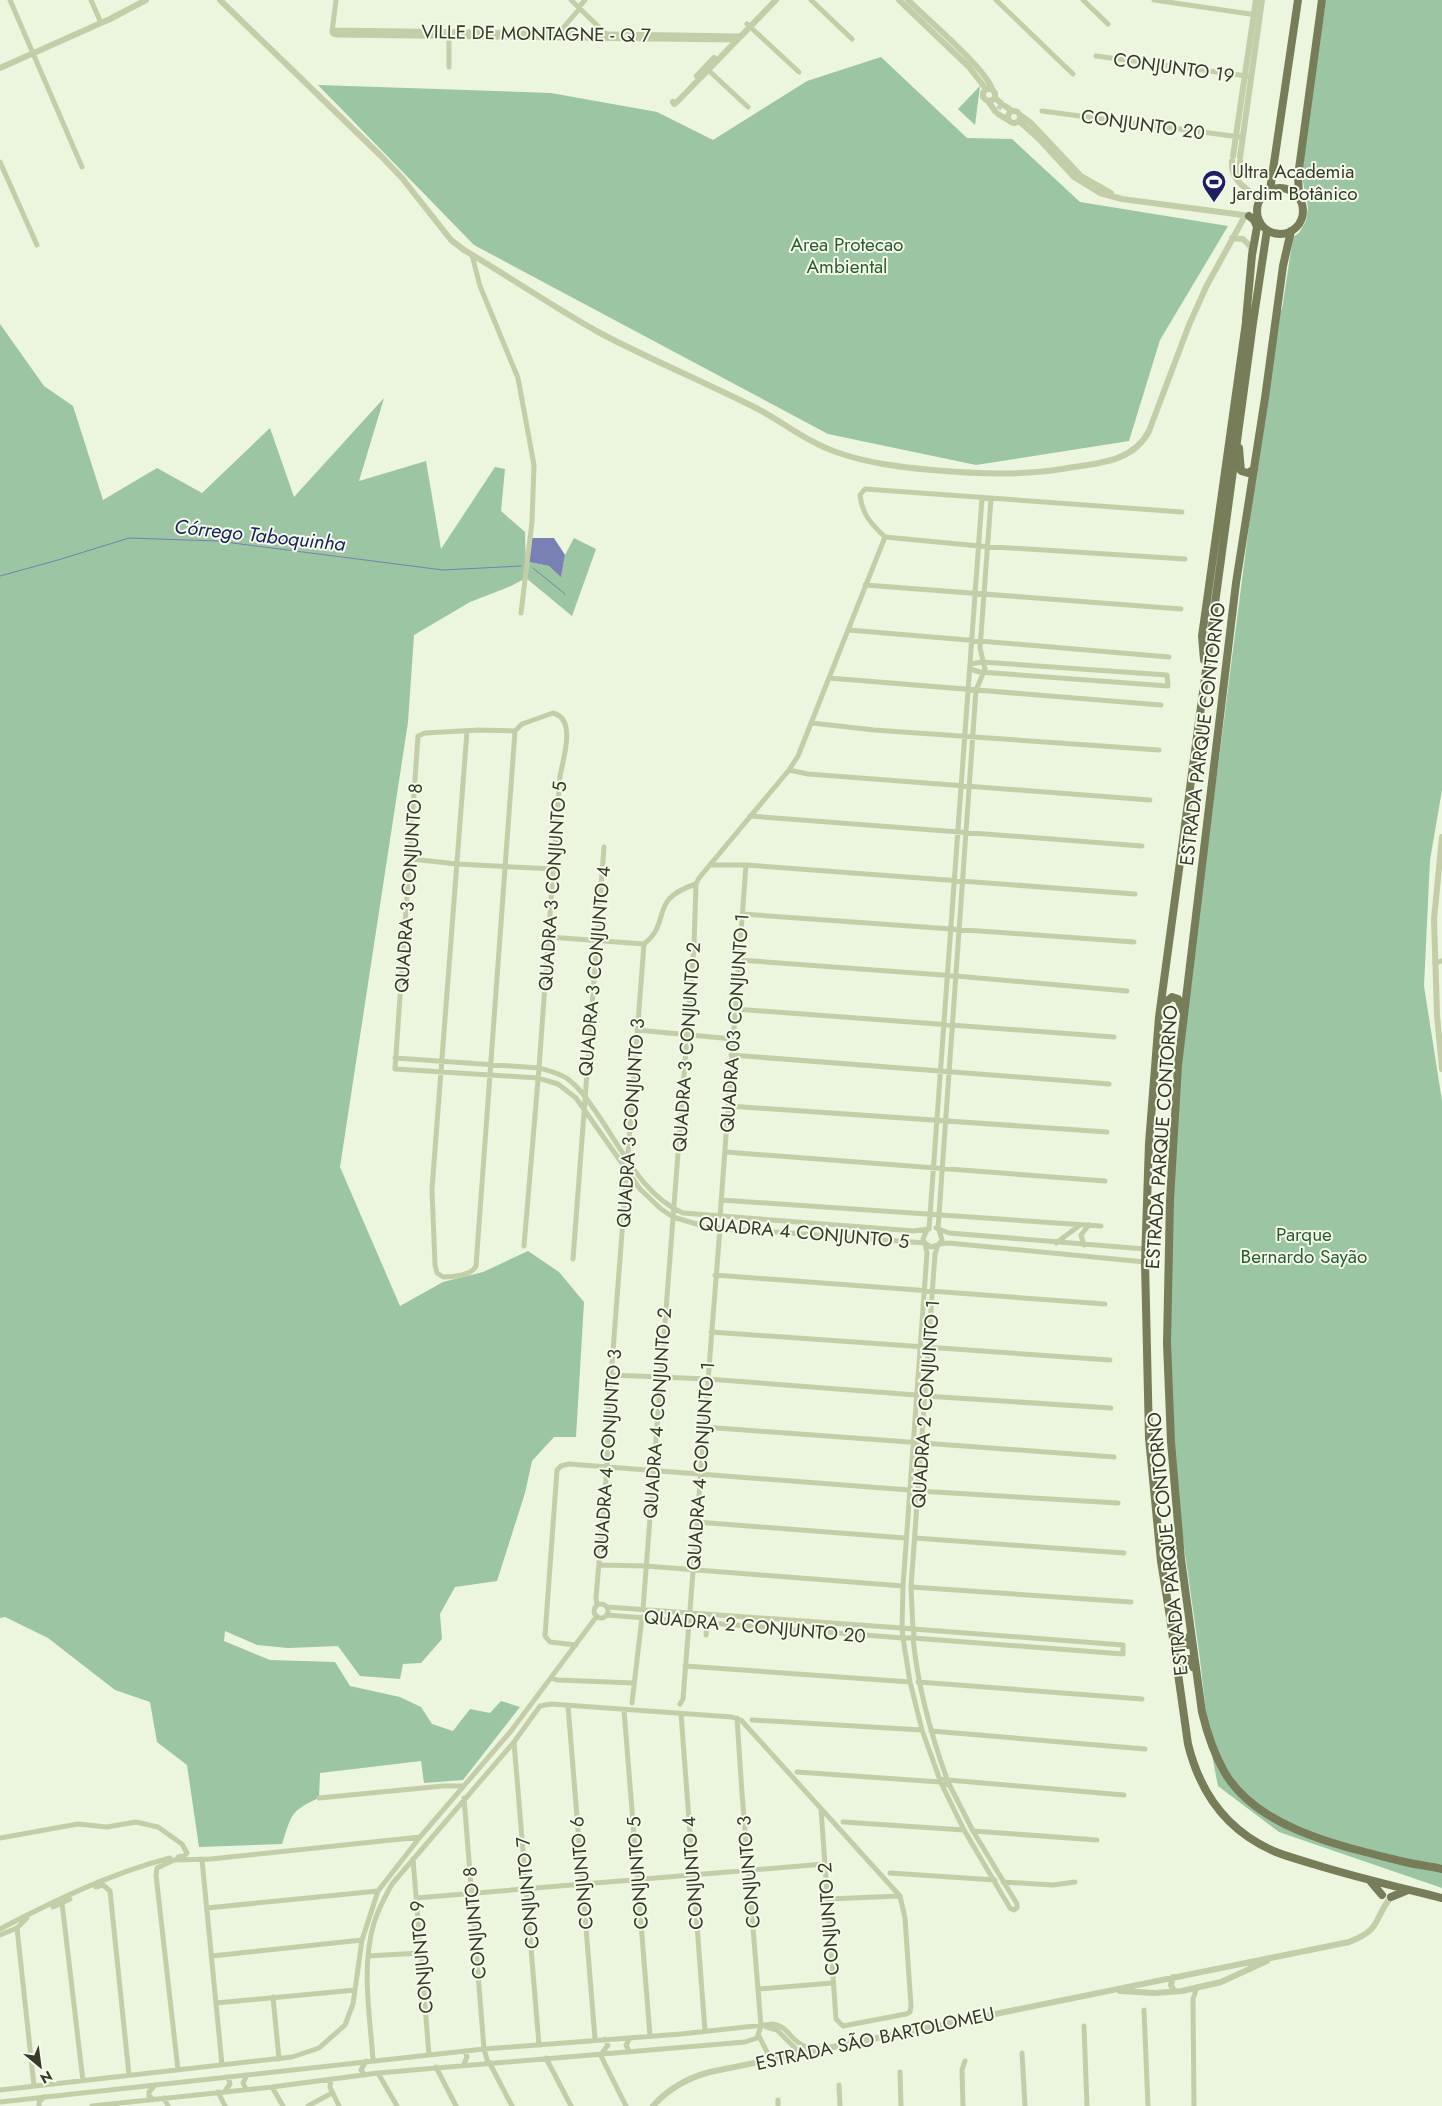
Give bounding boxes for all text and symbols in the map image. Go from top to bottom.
street label: VILLE DE MONTAGNE - Q 7 [421,18,651,49]
street label: CONJUNTO 19 [1112,46,1236,89]
street label: CONJUNTO 20 [1079,102,1207,147]
place label: Ultra Academia Jardim Botânico [1229,158,1358,207]
sports icon: Ultra Academia Jardim Botânico [1201,169,1227,203]
park label: Area Protecao Ambiental [791,231,903,280]
water label: Córrego Taboquinha [173,512,347,559]
street label: ESTRADA PARQUE CONTORNO [1173,601,1232,867]
street label: QUADRA 3 CONJUNTO 5 [532,780,573,992]
street label: QUADRA 3 CONJUNTO 8 [388,782,429,994]
street label: QUADRA 3 CONJUNTO 4 [572,865,617,1077]
street label: QUADRA 03 CONJUNTO 1 [713,912,756,1134]
street label: QUADRA 3 CONJUNTO 2 [666,941,707,1153]
street label: ESTRADA PARQUE CONTORNO [1139,1004,1184,1270]
street label: QUADRA 3 CONJUNTO 3 [610,1017,651,1229]
street label: QUADRA 4 CONJUNTO 5 [698,1210,910,1255]
park label: Parque Bernardo Sayão [1241,1221,1367,1270]
street label: QUADRA 2 CONJUNTO 1 [905,1299,946,1509]
street label: QUADRA 4 CONJUNTO 2 [637,1307,678,1519]
street label: QUADRA 4 CONJUNTO 3 [587,1348,628,1560]
street label: QUADRA 4 CONJUNTO 1 [680,1361,721,1571]
street label: ESTRADA PARQUE CONTORNO [1140,1411,1195,1677]
street label: QUADRA 2 CONJUNTO 20 [643,1603,867,1650]
street label: CONJUNTO 6 [563,1815,600,1931]
street label: CONJUNTO 4 [675,1815,710,1931]
street label: CONJUNTO 3 [730,1815,767,1929]
street label: CONJUNTO 5 [620,1816,655,1930]
street label: CONJUNTO 7 [509,1836,546,1950]
street label: CONJUNTO 2 [811,1861,846,1976]
street label: CONJUNTO 8 [456,1866,493,1980]
street label: CONJUNTO 9 [403,1899,440,2015]
street label: ESTRADA SÃO BARTOLOMEU [753,2000,997,2077]
north arrow [15,2041,65,2091]
text: N [37,2066,56,2089]

